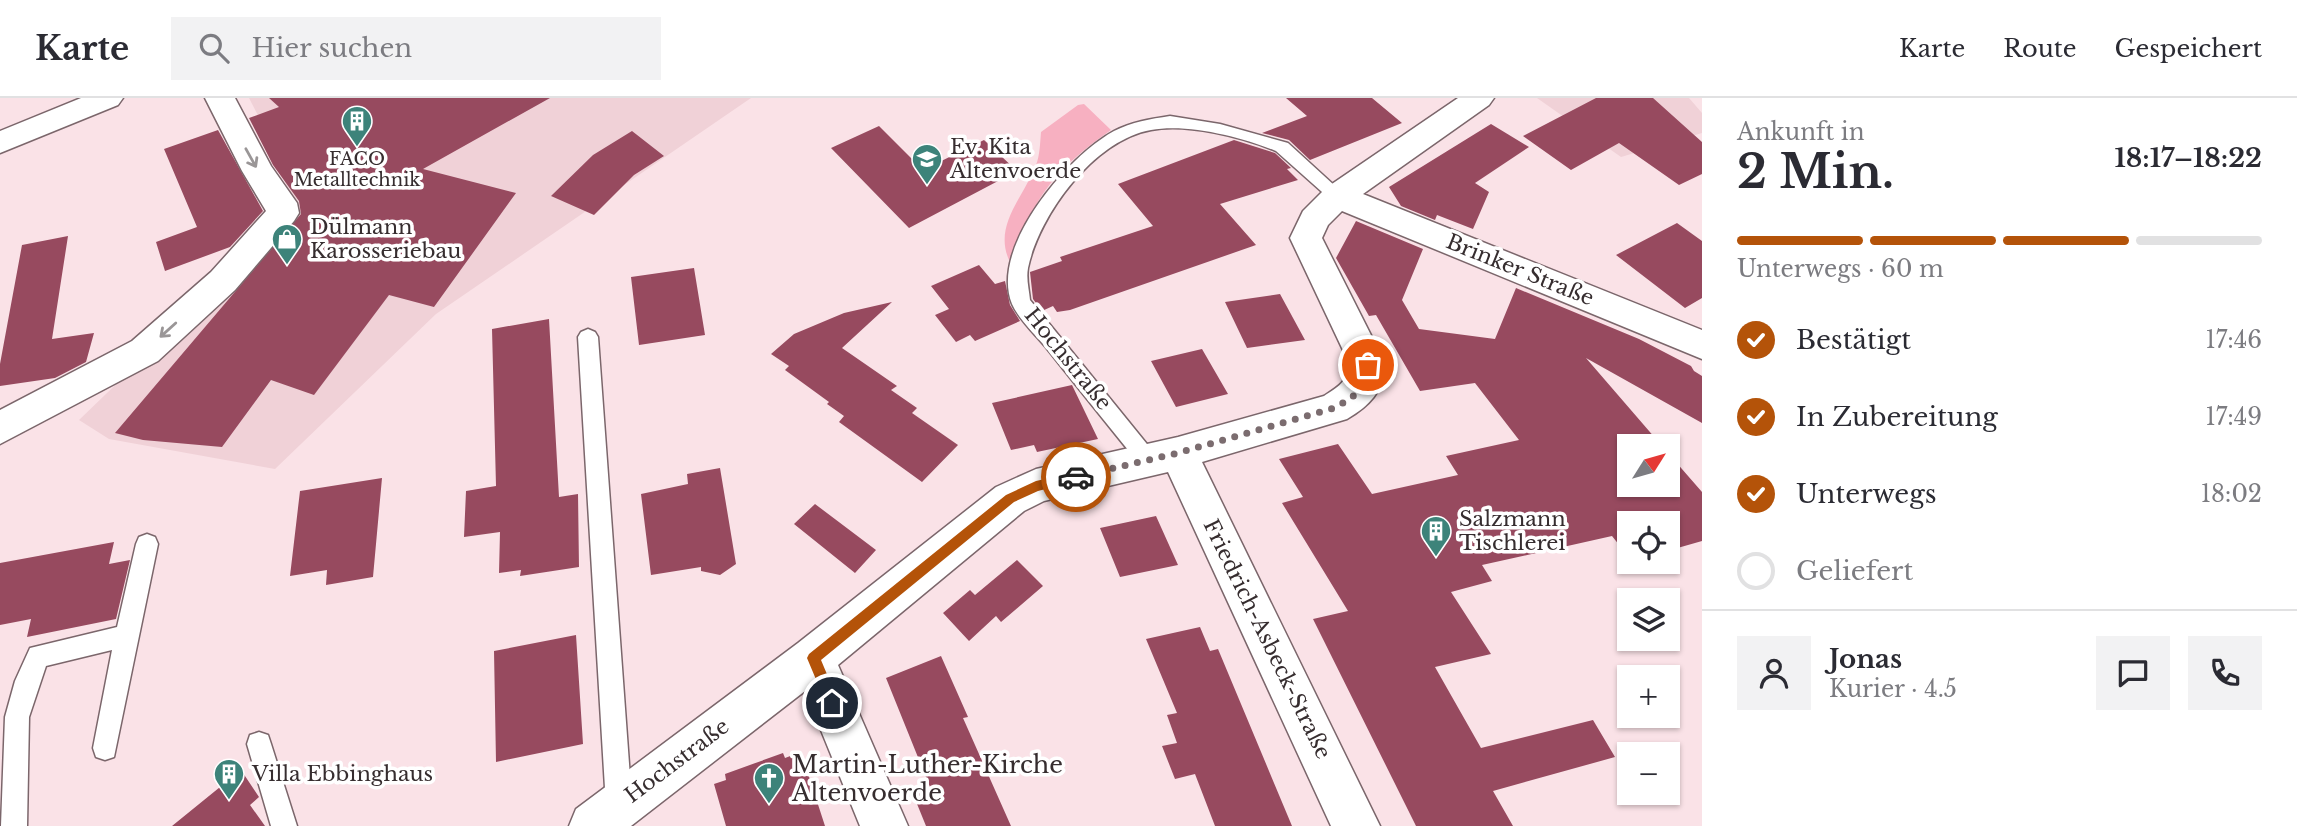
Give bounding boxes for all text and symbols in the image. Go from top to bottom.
search box [171,17,661,80]
text: Karte [35,28,129,69]
icon: search [195,29,233,67]
text: Hier suchen [251,32,412,64]
text: Karte [1899,34,1965,63]
text: Route [2003,34,2077,63]
text: Gespeichert [2115,34,2262,63]
building icon: FACO Metalltechnik [340,104,374,148]
text: Ankunft in [1737,118,1865,146]
place label: Ev. Kita Altenvoerde [949,134,1081,184]
school or university icon: Ev. Kita Altenvoerde [910,142,944,186]
text: 18:17–18:22 [2114,142,2262,174]
text: 2 Min. [1737,143,1894,200]
one-way arrow [244,148,258,168]
place label: FACO Metalltechnik [294,148,420,191]
place label: Dülmann Karosseriebau [310,214,461,264]
shop icon: Dülmann Karosseriebau [270,222,304,266]
street label: Brinker Straße [1442,229,1598,311]
text: Unterwegs · 60 m [1737,255,1944,283]
street label: Hochstraße [1019,303,1117,415]
icon: check [1737,321,1775,359]
one-way arrow [159,322,177,338]
text: Bestätigt [1796,324,1911,356]
text: 17:46 [2205,326,2262,354]
pin [1338,335,1398,395]
icon: bag [1349,346,1387,384]
icon: check [1737,398,1775,436]
text: In Zubereitung [1796,401,1998,433]
text: 17:49 [2205,403,2262,431]
north arrow [1617,434,1680,497]
map controls [1617,434,1680,805]
courier [1041,442,1111,512]
icon: car [1057,458,1095,496]
icon: check [1737,475,1775,513]
text: Unterwegs [1796,478,1937,510]
text: 18:02 [2201,480,2262,508]
place label: Salzmann Tischlerei [1459,506,1566,556]
button: locate [1617,511,1680,574]
building icon: Salzmann Tischlerei [1419,514,1453,558]
street label: Friedrich-Asbeck-Straße [1198,515,1336,763]
text: Geliefert [1796,555,1913,587]
button: layers [1617,588,1680,651]
button: person [1737,636,1811,710]
button: chat [2096,636,2170,710]
button: phone [2188,636,2262,710]
text: Jonas [1829,643,1902,675]
button: + [1617,665,1680,728]
pin [802,673,862,733]
text: Kurier · 4.5 [1829,675,1957,703]
icon: home [813,684,851,722]
street label: Hochstraße [620,713,734,809]
button: − [1617,742,1680,805]
place label: Martin-Luther-Kirche Altenvoerde [791,750,1063,807]
building icon: Villa Ebbinghaus [212,757,246,801]
place label: Villa Ebbinghaus [251,761,433,787]
church icon: Martin-Luther-Kirche Altenvoerde [752,761,786,805]

